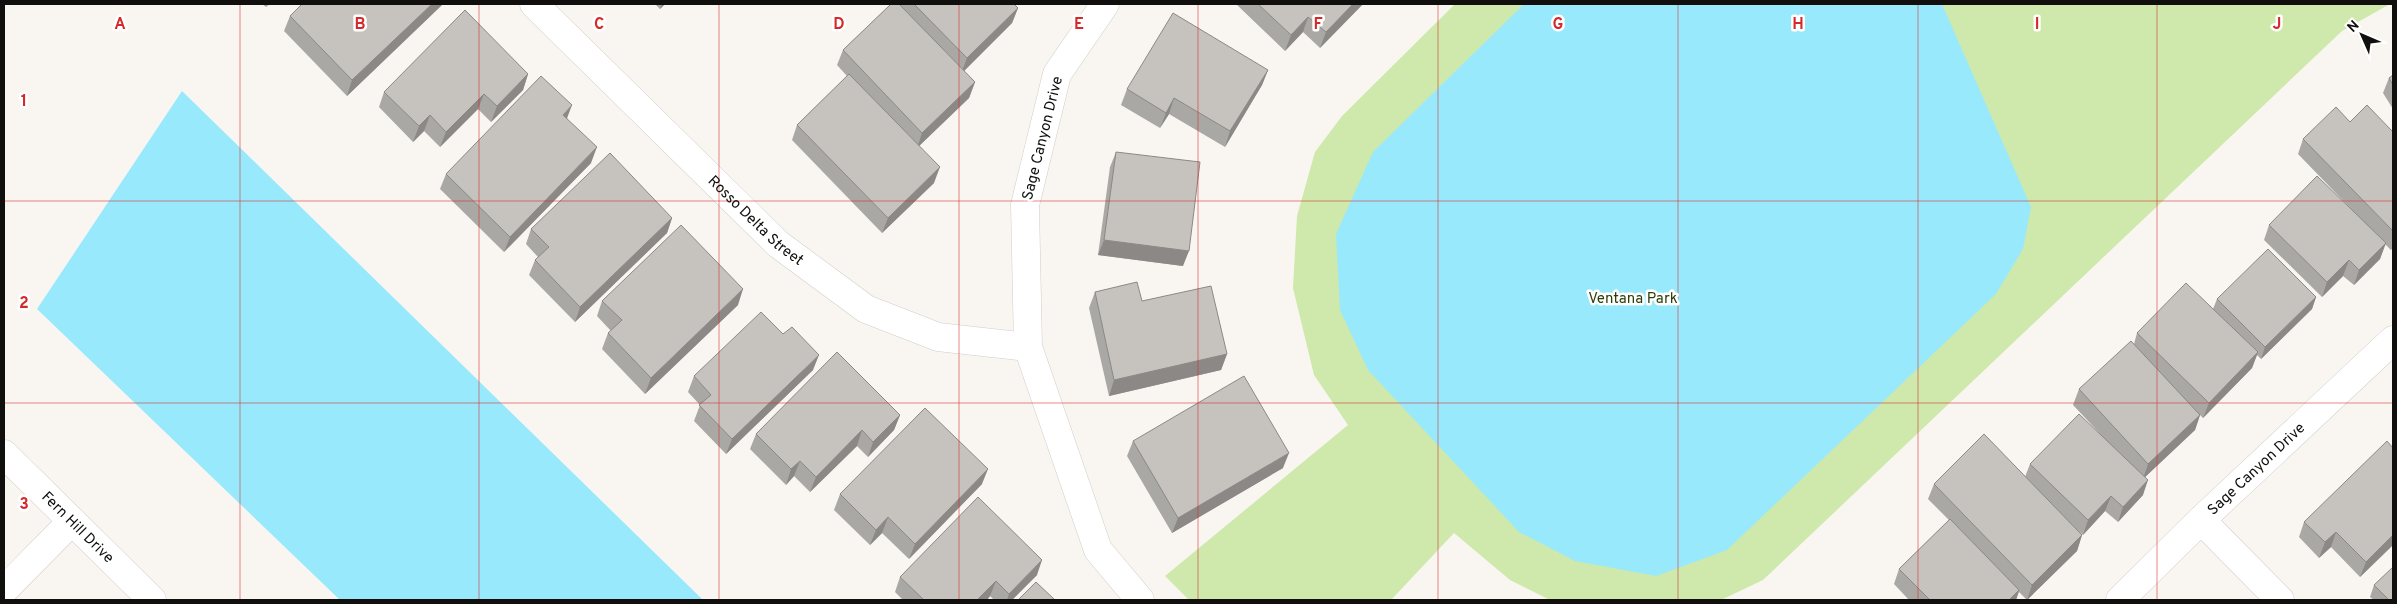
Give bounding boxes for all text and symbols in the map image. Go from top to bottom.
north arrow [2337,10,2387,60]
text: A [114,15,126,35]
text: B [354,15,366,35]
text: C [594,15,604,35]
text: D [833,15,845,35]
text: E [1074,15,1084,35]
text: F [1313,15,1323,35]
text: G [1553,15,1563,35]
text: H [1792,15,1804,35]
text: I [2035,15,2039,35]
text: J [2273,15,2281,35]
text: N [2344,17,2363,36]
street label: Sage Canyon Drive [1019,74,1068,202]
text: 1 [21,92,27,112]
street label: Rosso Delta Street [703,172,807,271]
park label: Ventana Park [1588,290,1678,309]
text: 2 [19,294,29,314]
street label: Sage Canyon Drive [2204,419,2310,520]
street label: Fern Hill Drive [37,488,117,568]
text: 3 [19,495,29,515]

